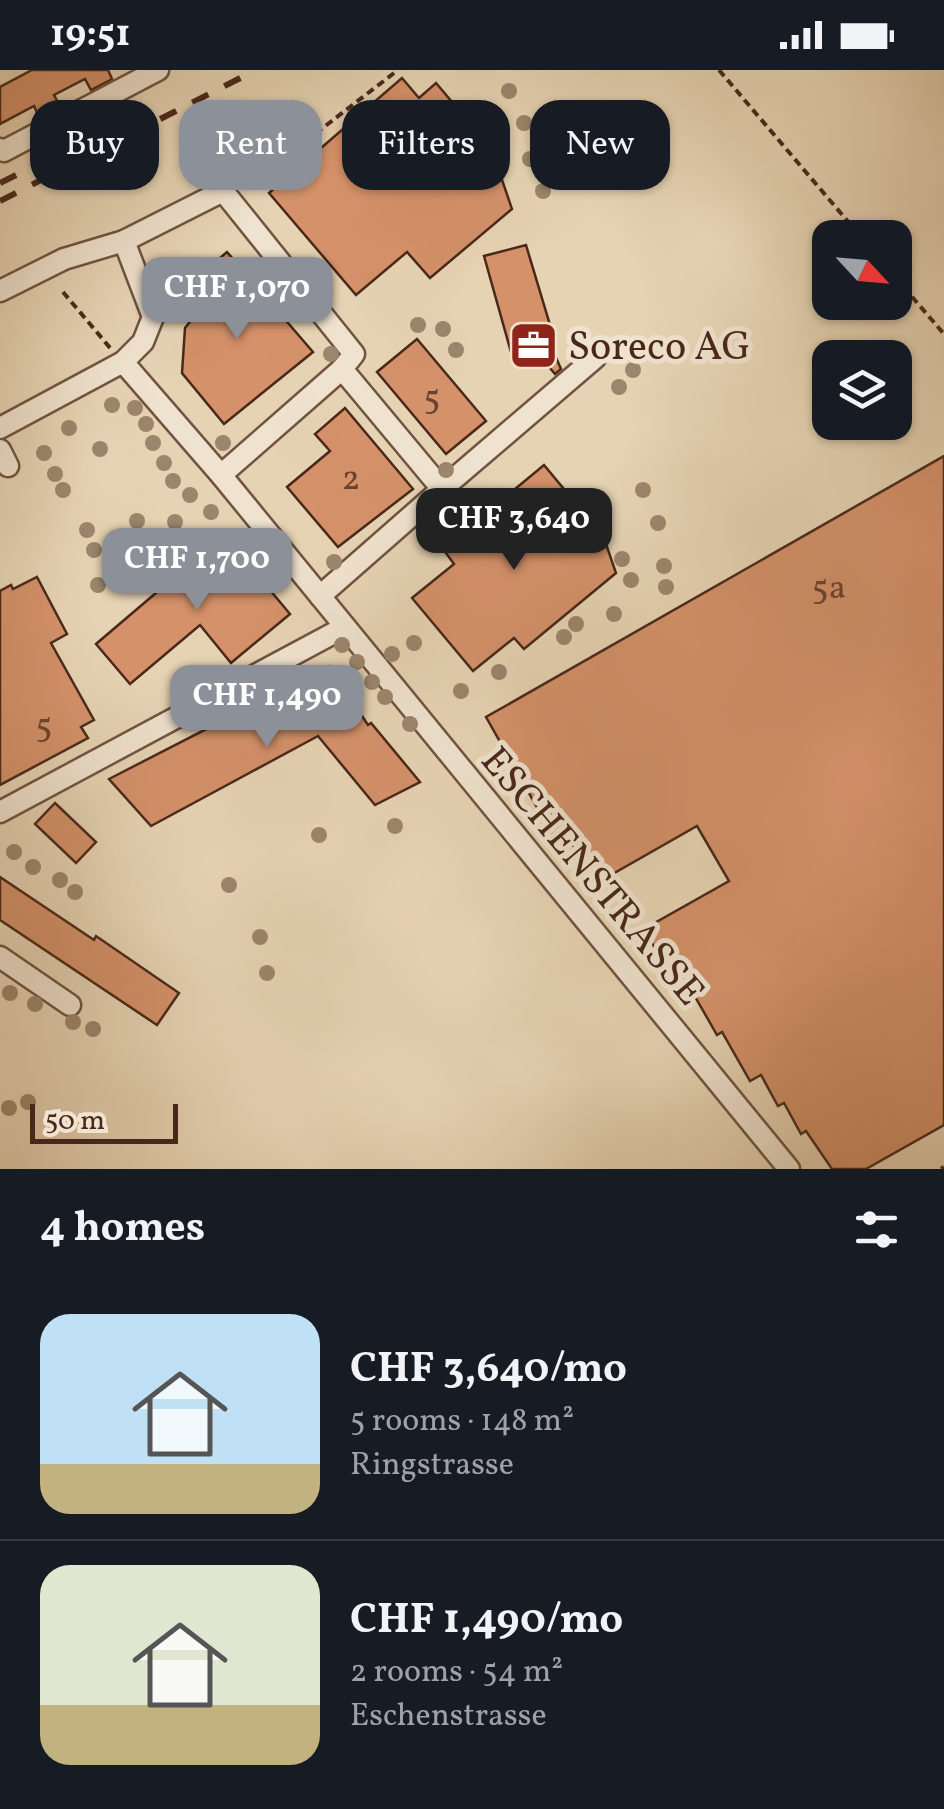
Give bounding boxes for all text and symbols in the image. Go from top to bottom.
text: 19:51 [50,9,131,62]
chip: Buy [30,100,159,190]
chip: Rent [179,100,322,190]
chip: Filters [342,100,510,190]
chip: New [530,100,670,190]
north arrow [812,220,912,320]
map controls [812,220,912,440]
pin: CHF 1,070 [123,257,351,342]
text: CHF 1,070 [164,267,310,311]
office icon: Soreco AG [507,319,559,371]
place label: Soreco AG [568,321,751,377]
button: layers [812,340,912,440]
house number: 5 [424,375,440,423]
house number: 2 [342,456,360,504]
pin: CHF 3,640 [400,488,628,573]
text: CHF 3,640 [438,498,590,542]
pin: CHF 1,700 [83,528,311,613]
text: CHF 1,700 [124,538,270,582]
house number: 5a [812,565,846,613]
pin: CHF 1,490 [153,665,381,750]
text: CHF 1,490 [192,675,342,719]
house number: 5 [36,703,52,751]
street label: ESCHENSTRASSE [466,736,716,1019]
scale bar [30,1099,178,1144]
text: 50 m [45,1102,105,1141]
text: 4 homes [40,1200,205,1259]
icon: filters [849,1202,904,1257]
text: CHF 3,640/mo [350,1341,627,1400]
icon: home [120,1354,240,1474]
text: 5 rooms · 148 m² [350,1400,574,1444]
text: Ringstrasse [350,1444,514,1488]
text: CHF 1,490/mo [350,1592,623,1651]
icon: home [120,1605,240,1725]
text: 2 rooms · 54 m² [350,1651,563,1695]
text: Eschenstrasse [350,1695,547,1739]

